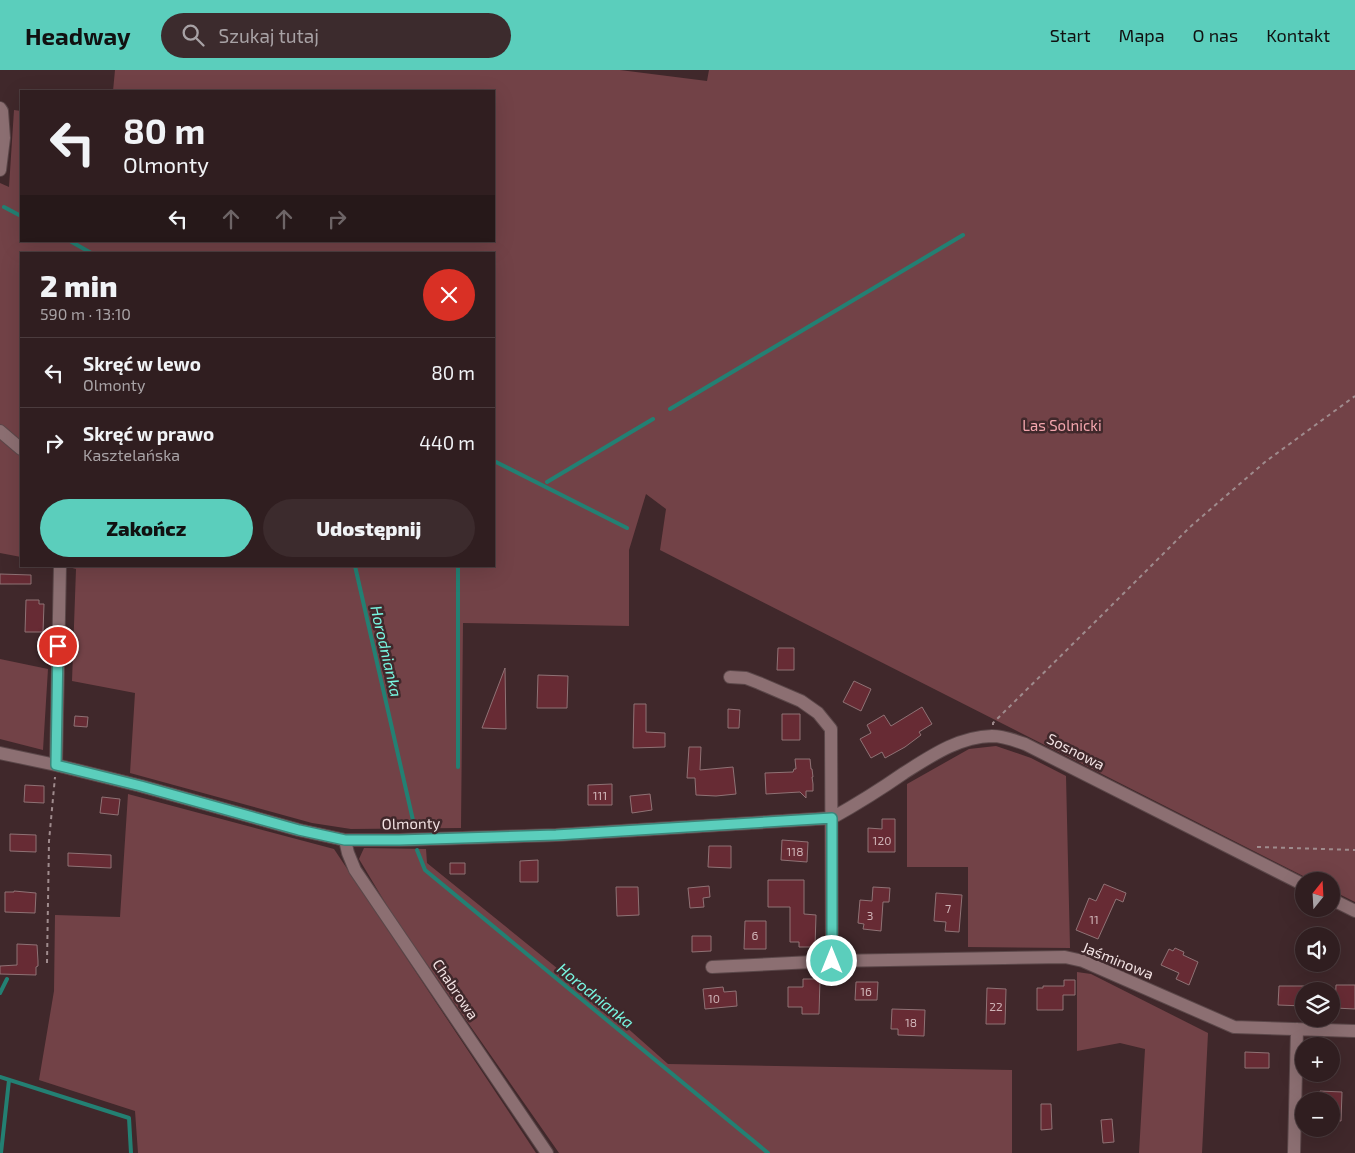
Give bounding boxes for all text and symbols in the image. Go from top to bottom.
search box [161,13,511,58]
text: Headway [25,21,131,50]
icon: search [179,21,207,49]
text: Szukaj tutaj [219,24,319,47]
text: Start [1050,24,1091,46]
text: Mapa [1119,24,1165,46]
text: O nas [1193,24,1238,46]
text: Kontakt [1266,24,1330,46]
text: 80 m [123,109,205,151]
icon: left [40,110,105,175]
text: Olmonty [123,151,209,177]
icon: left [164,205,192,233]
icon: ahead [217,205,245,233]
icon: ahead [270,205,298,233]
icon: right [323,205,351,233]
text: 2 min [40,267,118,303]
button: close [423,269,475,321]
text: 590 m · 13:10 [40,304,131,323]
text: Skręć w lewo [83,352,201,375]
icon: left [40,359,68,387]
text: 80 m [431,361,475,384]
text: Olmonty [83,375,145,394]
park label: Las Solnicki [1022,416,1102,434]
text: Skręć w prawo [83,422,214,445]
icon: right [40,429,68,457]
text: 440 m [419,431,475,454]
text: Kasztelańska [83,445,180,464]
button: Zakończ [40,499,253,557]
button: Udostępnij [263,499,475,557]
water label: Horodnianka [367,604,407,698]
pin [37,625,79,667]
icon: arrive [44,632,72,660]
street label: Sosnowa [1044,729,1108,773]
house number: 111 [593,788,607,802]
street label: Olmonty [382,813,440,833]
house number: 120 [873,833,891,847]
house number: 118 [787,844,803,858]
north arrow [1295,872,1340,918]
map controls [1295,872,1340,1137]
house number: 7 [945,901,951,915]
house number: 3 [867,908,873,922]
house number: 11 [1089,912,1099,926]
button: sound [1295,927,1340,972]
house number: 6 [752,928,759,942]
position arrow [805,934,857,986]
street label: Jaśminowa [1080,938,1156,982]
street label: Chabrowa [429,955,483,1023]
water label: Horodnianka [554,958,638,1032]
button: layers [1295,982,1340,1027]
house number: 16 [860,984,872,998]
house number: 10 [708,991,720,1005]
house number: 22 [989,999,1003,1013]
house number: 18 [905,1015,917,1029]
button: + [1295,1037,1340,1082]
button: − [1295,1092,1340,1137]

